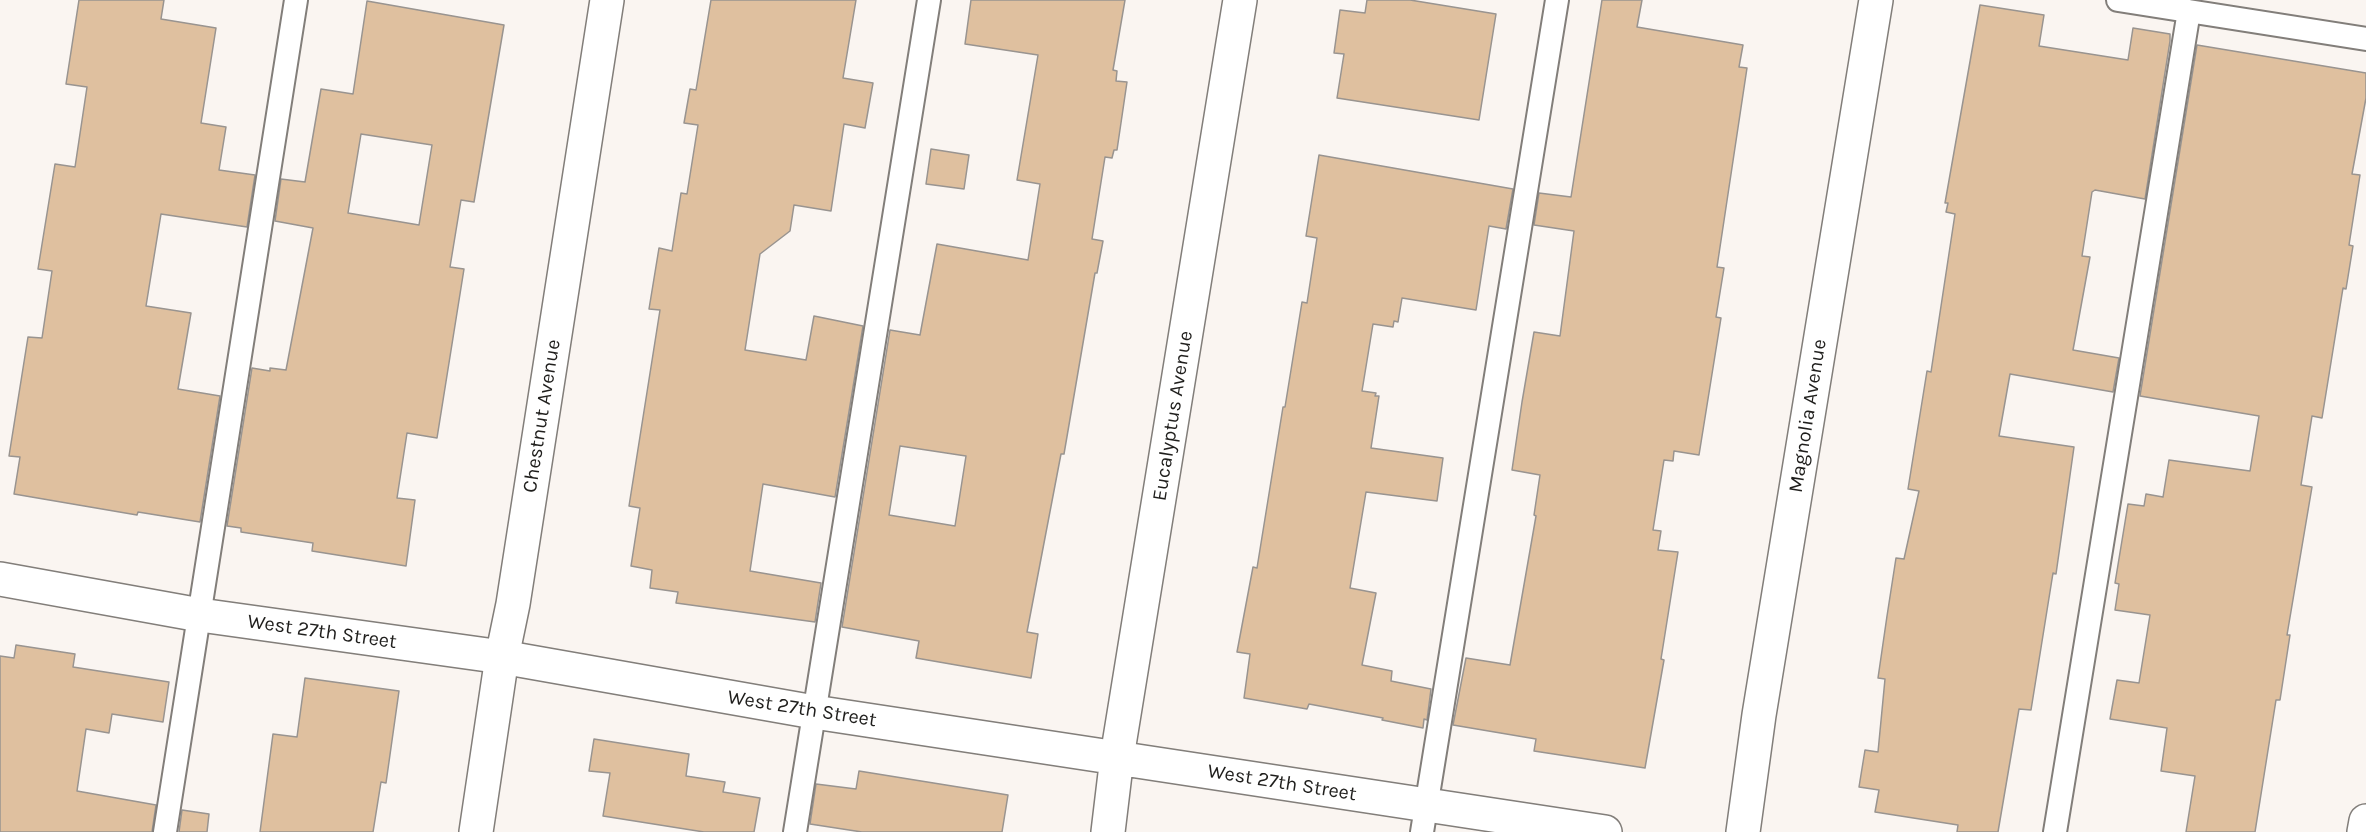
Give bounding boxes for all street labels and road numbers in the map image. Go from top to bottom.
street label: Eucalyptus Avenue [1148,329,1198,503]
street label: Magnolia Avenue [1784,337,1832,495]
street label: Chestnut Avenue [518,338,566,494]
street label: West 27th Street [246,610,398,654]
street label: West 27th Street [726,685,878,733]
street label: West 27th Street [1206,759,1358,807]

